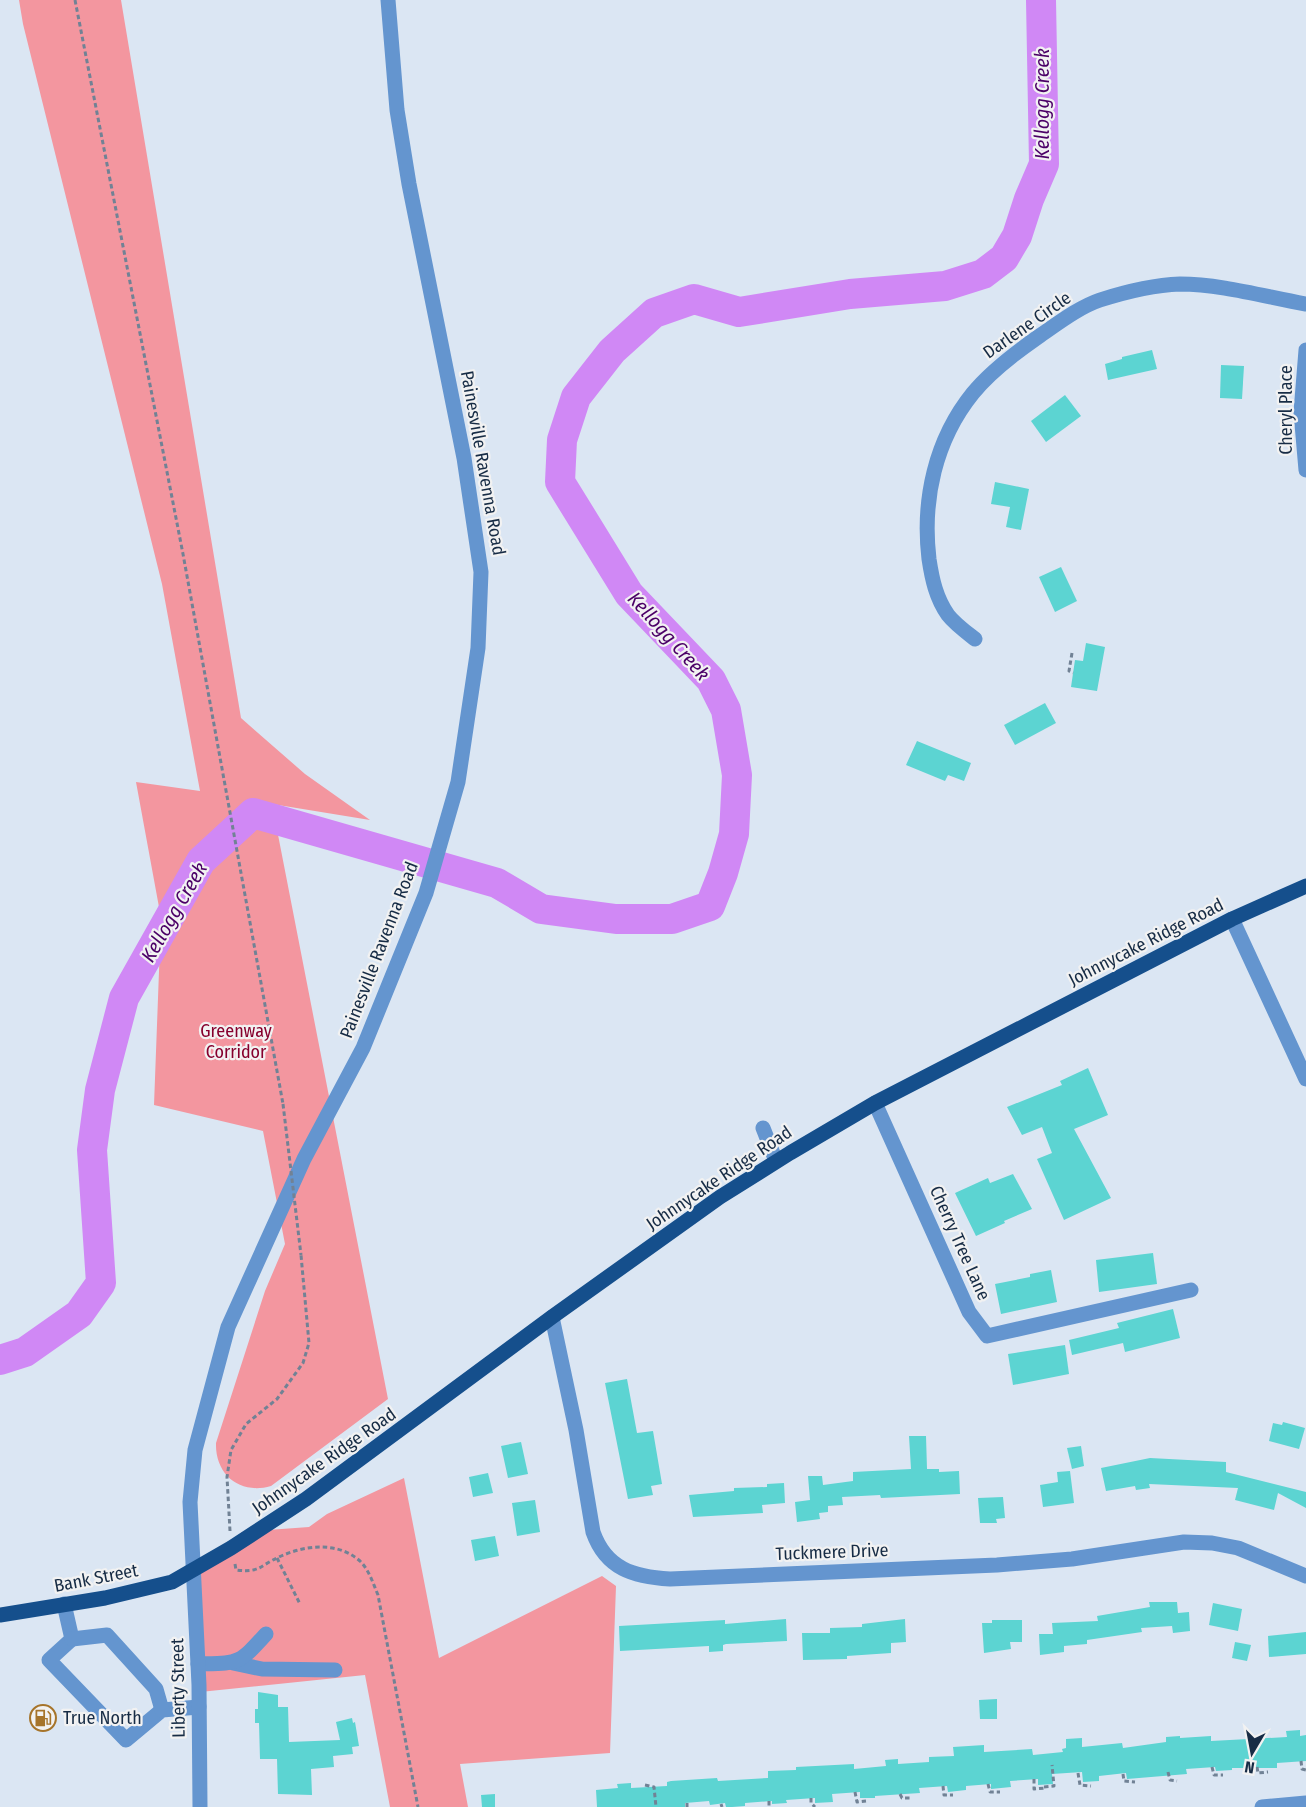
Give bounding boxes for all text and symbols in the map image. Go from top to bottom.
water label: Kellogg Creek [1030,48,1054,160]
street label: Darlene Circle [979,287,1075,363]
street label: Cheryl Place [1275,365,1297,455]
street label: Painesville Ravenna Road [456,369,510,557]
water label: Kellogg Creek [623,587,715,685]
water label: Kellogg Creek [136,858,212,966]
street label: Painesville Ravenna Road [335,859,423,1041]
street label: Johnnycake Ridge Road [1065,893,1227,991]
park label: Greenway Corridor [200,1020,272,1063]
street label: Johnnycake Ridge Road [642,1121,796,1235]
street label: Cherry Tree Lane [925,1182,995,1304]
street label: Johnnycake Ridge Road [248,1403,400,1519]
street label: Tuckmere Drive [775,1539,889,1565]
street label: Bank Street [52,1559,140,1597]
street label: Liberty Street [166,1638,190,1738]
fuel station icon: True North [28,1703,58,1733]
place label: True North [63,1707,142,1729]
north arrow [1222,1723,1282,1783]
text: N [1243,1757,1256,1777]

